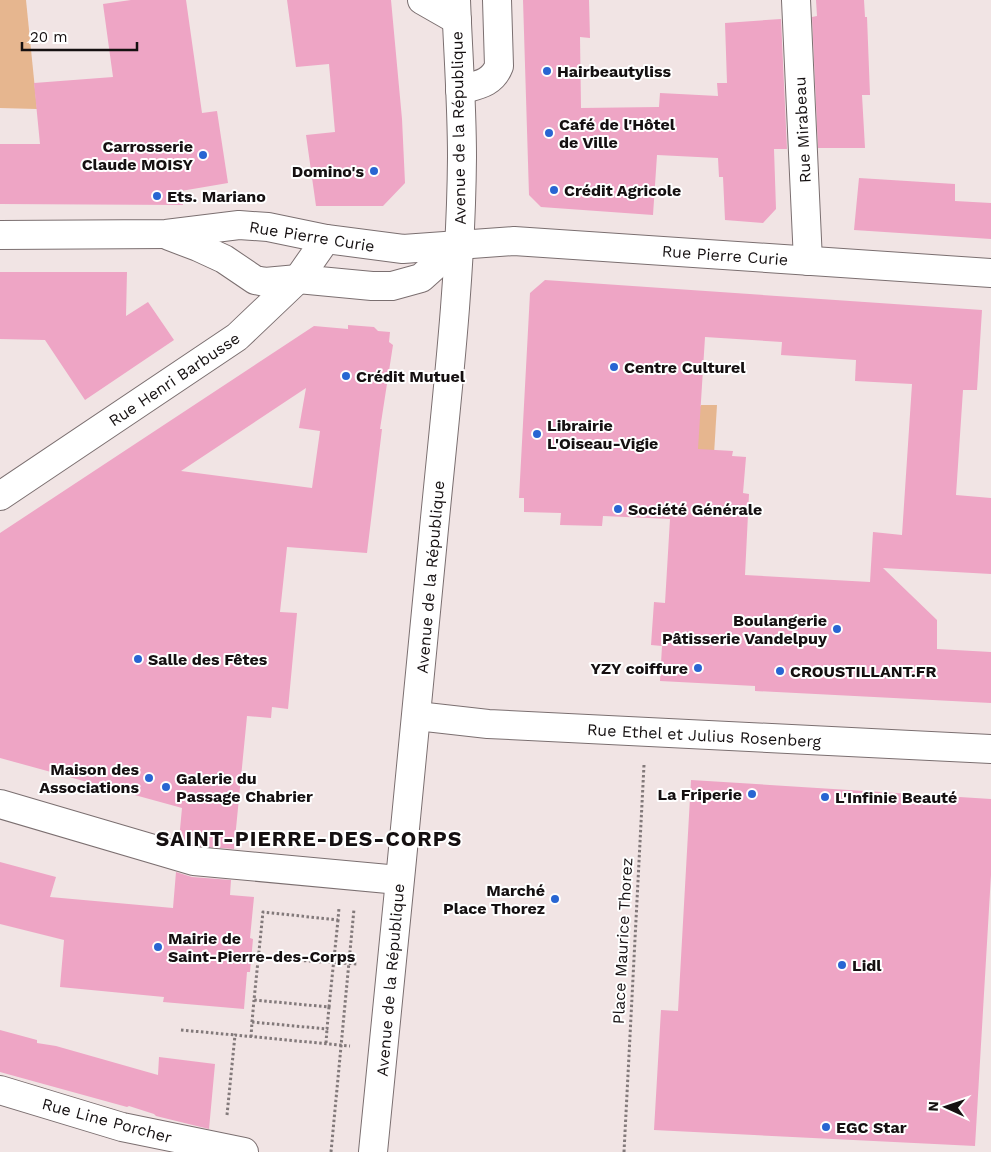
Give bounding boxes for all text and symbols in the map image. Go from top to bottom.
scale bar [22,20,138,52]
text: 20 m [30,28,68,46]
street label: Avenue de la République [447,31,470,225]
place label: Hairbeautyliss [557,62,672,81]
marker: Hairbeautyliss [541,65,553,77]
street label: Rue Mirabeau [790,76,815,184]
place label: Café de l'Hôtel de Ville [559,115,676,152]
marker: Café de l'Hôtel de Ville [543,127,555,139]
place label: Carrosserie Claude MOISY [82,137,193,174]
marker: Carrosserie Claude MOISY [197,149,209,161]
place label: Domino's [292,162,364,181]
marker: Domino's [368,165,380,177]
place label: Crédit Agricole [564,181,681,200]
marker: Crédit Agricole [548,184,560,196]
place label: Ets. Mariano [167,187,266,206]
marker: Ets. Mariano [151,190,163,202]
street label: Rue Pierre Curie [248,217,376,256]
street label: Rue Pierre Curie [661,242,789,269]
street label: Rue Henri Barbusse [105,328,243,430]
place label: Centre Culturel [624,358,746,377]
marker: Centre Culturel [608,361,620,373]
place label: Crédit Mutuel [356,367,466,386]
marker: Crédit Mutuel [340,370,352,382]
place label: Librairie L'Oiseau-Vigie [547,416,658,453]
marker: Librairie L'Oiseau-Vigie [531,428,543,440]
street label: Avenue de la République [413,480,448,674]
place label: Société Générale [628,500,762,519]
marker: Société Générale [612,503,624,515]
place label: Boulangerie Pâtisserie Vandelpuy [662,611,828,648]
marker: Boulangerie Pâtisserie Vandelpuy [831,623,843,635]
place label: Salle des Fêtes [148,650,268,669]
marker: Salle des Fêtes [132,653,144,665]
place label: YZY coiffure [591,659,688,678]
marker: YZY coiffure [692,662,704,674]
place label: CROUSTILLANT.FR [790,662,937,681]
marker: CROUSTILLANT.FR [774,665,786,677]
street label: Rue Ethel et Julius Rosenberg [586,720,822,751]
place label: Maison des Associations [39,760,139,797]
place label: Galerie du Passage Chabrier [176,769,313,806]
marker: Maison des Associations [143,772,155,784]
marker: Galerie du Passage Chabrier [160,781,172,793]
place label: La Friperie [658,785,742,804]
marker: La Friperie [746,788,758,800]
place label: L'Infinie Beauté [835,788,957,807]
marker: L'Infinie Beauté [819,791,831,803]
district label: SAINT-PIERRE-DES-CORPS [156,826,462,851]
street label: Place Maurice Thorez [609,857,636,1025]
place label: Marché Place Thorez [443,881,545,918]
street label: Avenue de la République [373,883,408,1077]
marker: Marché Place Thorez [549,893,561,905]
place label: Mairie de Saint-Pierre-des-Corps [168,929,356,966]
marker: Mairie de Saint-Pierre-des-Corps [152,941,164,953]
place label: Lidl [852,956,882,975]
marker: Lidl [836,959,848,971]
north arrow [921,1082,971,1132]
street label: Rue Line Porcher [40,1094,174,1147]
text: N [925,1101,941,1112]
place label: EGC Star [836,1118,907,1137]
marker: EGC Star [820,1121,832,1133]

